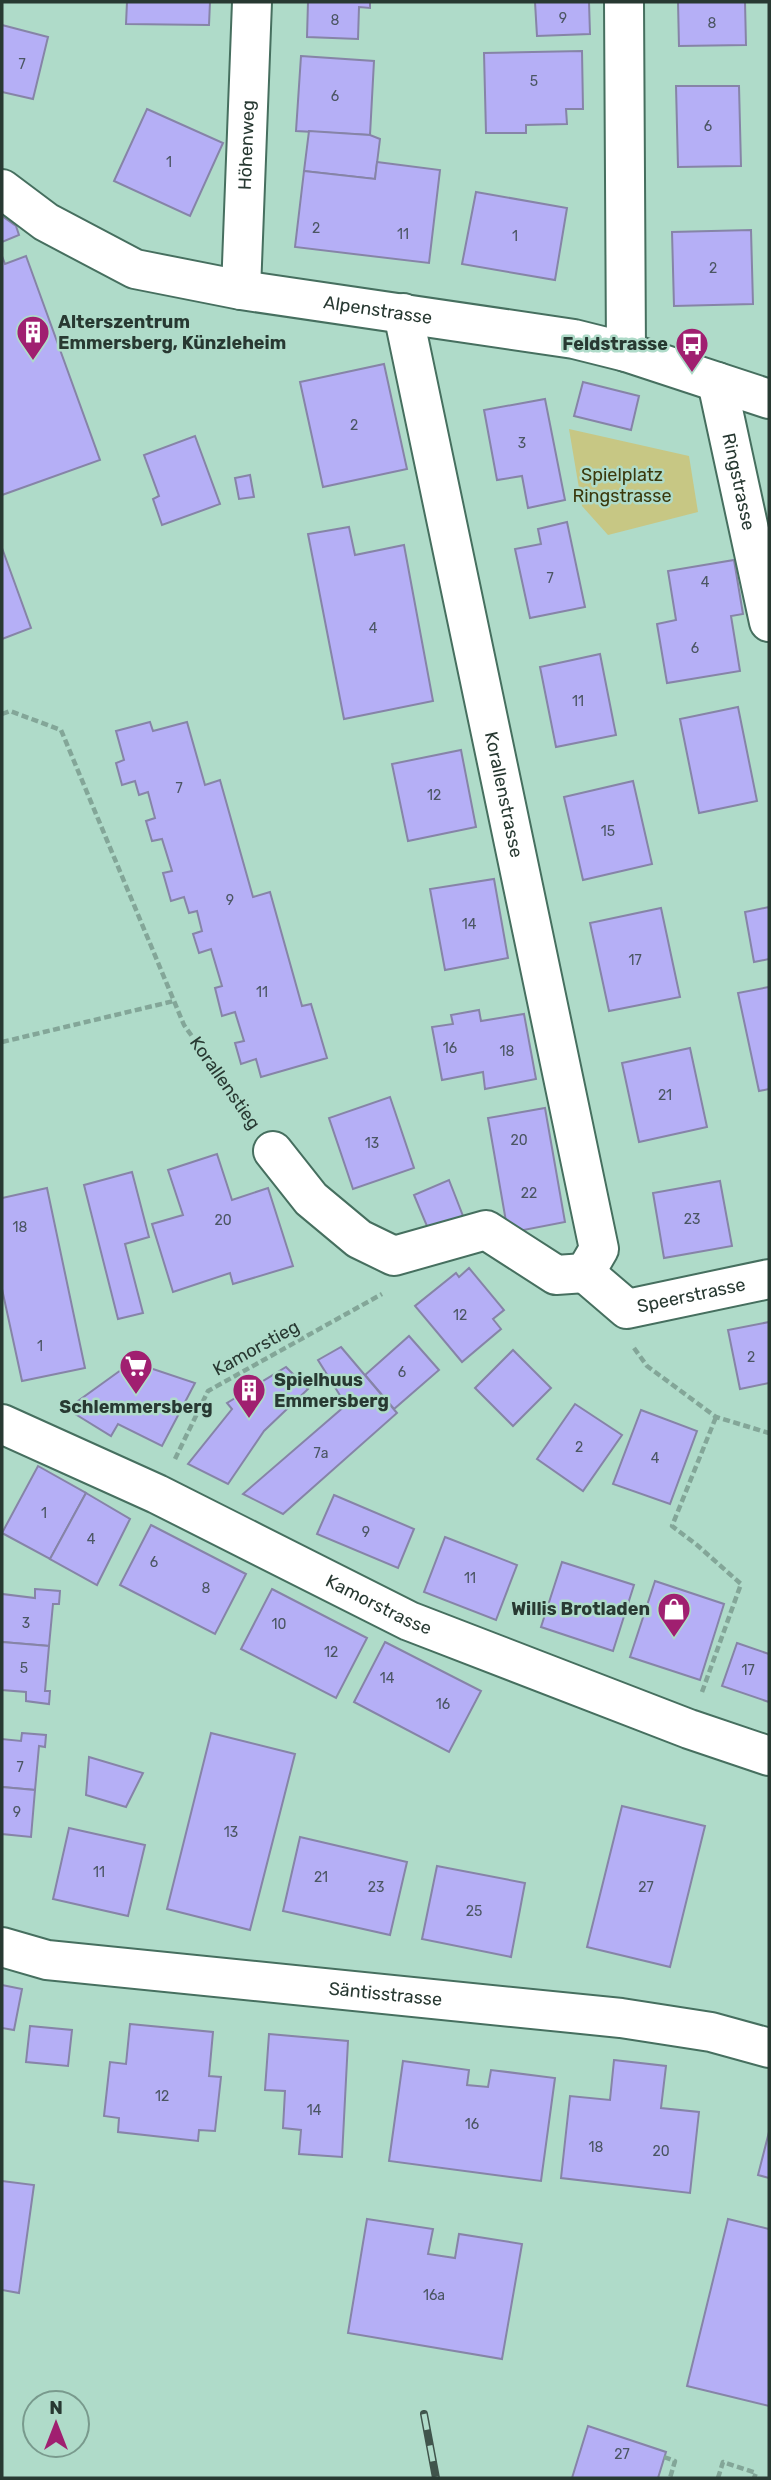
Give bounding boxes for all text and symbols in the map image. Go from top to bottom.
house number: 9 [559,10,567,27]
house number: 8 [331,12,340,29]
house number: 8 [708,15,717,32]
house number: 7 [18,56,26,73]
house number: 5 [530,73,538,90]
house number: 6 [331,88,339,105]
street label: Höhenweg [234,100,259,191]
house number: 6 [704,118,712,135]
house number: 1 [166,154,172,171]
house number: 2 [312,220,320,237]
house number: 11 [397,226,409,243]
house number: 1 [512,228,518,245]
house number: 2 [709,260,717,277]
street label: Alpenstrasse [322,291,434,329]
place label: Alterszentrum Emmersberg, Künzleheim [58,311,286,354]
building icon: Alterszentrum Emmersberg, Künzleheim [14,313,52,362]
bus stop icon: Feldstrasse [673,325,711,374]
place label: Feldstrasse [562,333,668,355]
house number: 2 [350,417,358,434]
street label: Ringstrasse [717,431,760,532]
house number: 3 [518,435,526,452]
park label: Spielplatz Ringstrasse [572,464,672,507]
house number: 7 [546,570,554,587]
house number: 4 [701,574,710,591]
house number: 4 [369,620,378,637]
house number: 6 [691,640,699,657]
house number: 11 [572,693,584,710]
street label: Korallenstrasse [480,729,528,860]
house number: 7 [175,780,183,797]
house number: 12 [427,787,441,804]
house number: 15 [601,823,615,840]
house number: 9 [226,892,234,909]
house number: 14 [462,916,477,933]
house number: 17 [628,952,642,969]
house number: 11 [256,984,268,1001]
street label: Korallenstieg [185,1032,265,1134]
house number: 16 [443,1040,457,1057]
house number: 18 [500,1043,515,1060]
house number: 21 [658,1087,672,1104]
house number: 20 [510,1132,528,1149]
house number: 13 [365,1135,379,1152]
house number: 22 [521,1185,537,1202]
house number: 23 [684,1211,700,1228]
house number: 20 [214,1212,232,1229]
house number: 18 [13,1219,28,1236]
street label: Speerstrasse [635,1273,747,1318]
house number: 12 [453,1307,467,1324]
street label: Kamorstieg [209,1315,303,1381]
house number: 1 [37,1338,43,1355]
supermarket icon: Schlemmersberg [117,1347,155,1396]
house number: 2 [747,1349,755,1366]
house number: 6 [398,1364,406,1381]
place label: Spielhuus Emmersberg [274,1369,389,1412]
building icon: Spielhuus Emmersberg [230,1371,268,1420]
place label: Schlemmersberg [59,1396,213,1418]
house number: 2 [575,1439,583,1456]
house number: 7a [314,1445,328,1462]
house number: 4 [651,1450,660,1467]
house number: 1 [41,1505,47,1522]
house number: 9 [362,1524,370,1541]
house number: 4 [87,1531,96,1548]
house number: 6 [150,1554,158,1571]
street label: Kamorstrasse [322,1570,435,1640]
house number: 11 [464,1570,476,1587]
house number: 8 [202,1580,211,1597]
shop icon: Willis Brotladen [655,1590,693,1639]
place label: Willis Brotladen [511,1598,650,1620]
house number: 3 [22,1615,30,1632]
house number: 10 [272,1616,287,1633]
house number: 12 [324,1644,338,1661]
house number: 5 [20,1660,28,1677]
house number: 17 [741,1662,755,1679]
house number: 14 [380,1670,395,1687]
house number: 16 [436,1696,450,1713]
house number: 7 [16,1759,24,1776]
house number: 9 [13,1804,21,1821]
house number: 13 [224,1824,238,1841]
house number: 11 [93,1864,105,1881]
house number: 21 [314,1869,328,1886]
house number: 23 [368,1879,384,1896]
house number: 27 [638,1879,654,1896]
house number: 25 [466,1903,482,1920]
street label: Säntisstrasse [328,1978,443,2011]
house number: 12 [155,2088,169,2105]
house number: 14 [307,2102,322,2119]
house number: 16 [465,2116,479,2133]
house number: 18 [589,2139,604,2156]
house number: 20 [652,2143,670,2160]
house number: 16a [423,2287,445,2304]
north arrow [21,2389,91,2459]
text: N [49,2396,63,2419]
house number: 27 [614,2446,630,2463]

